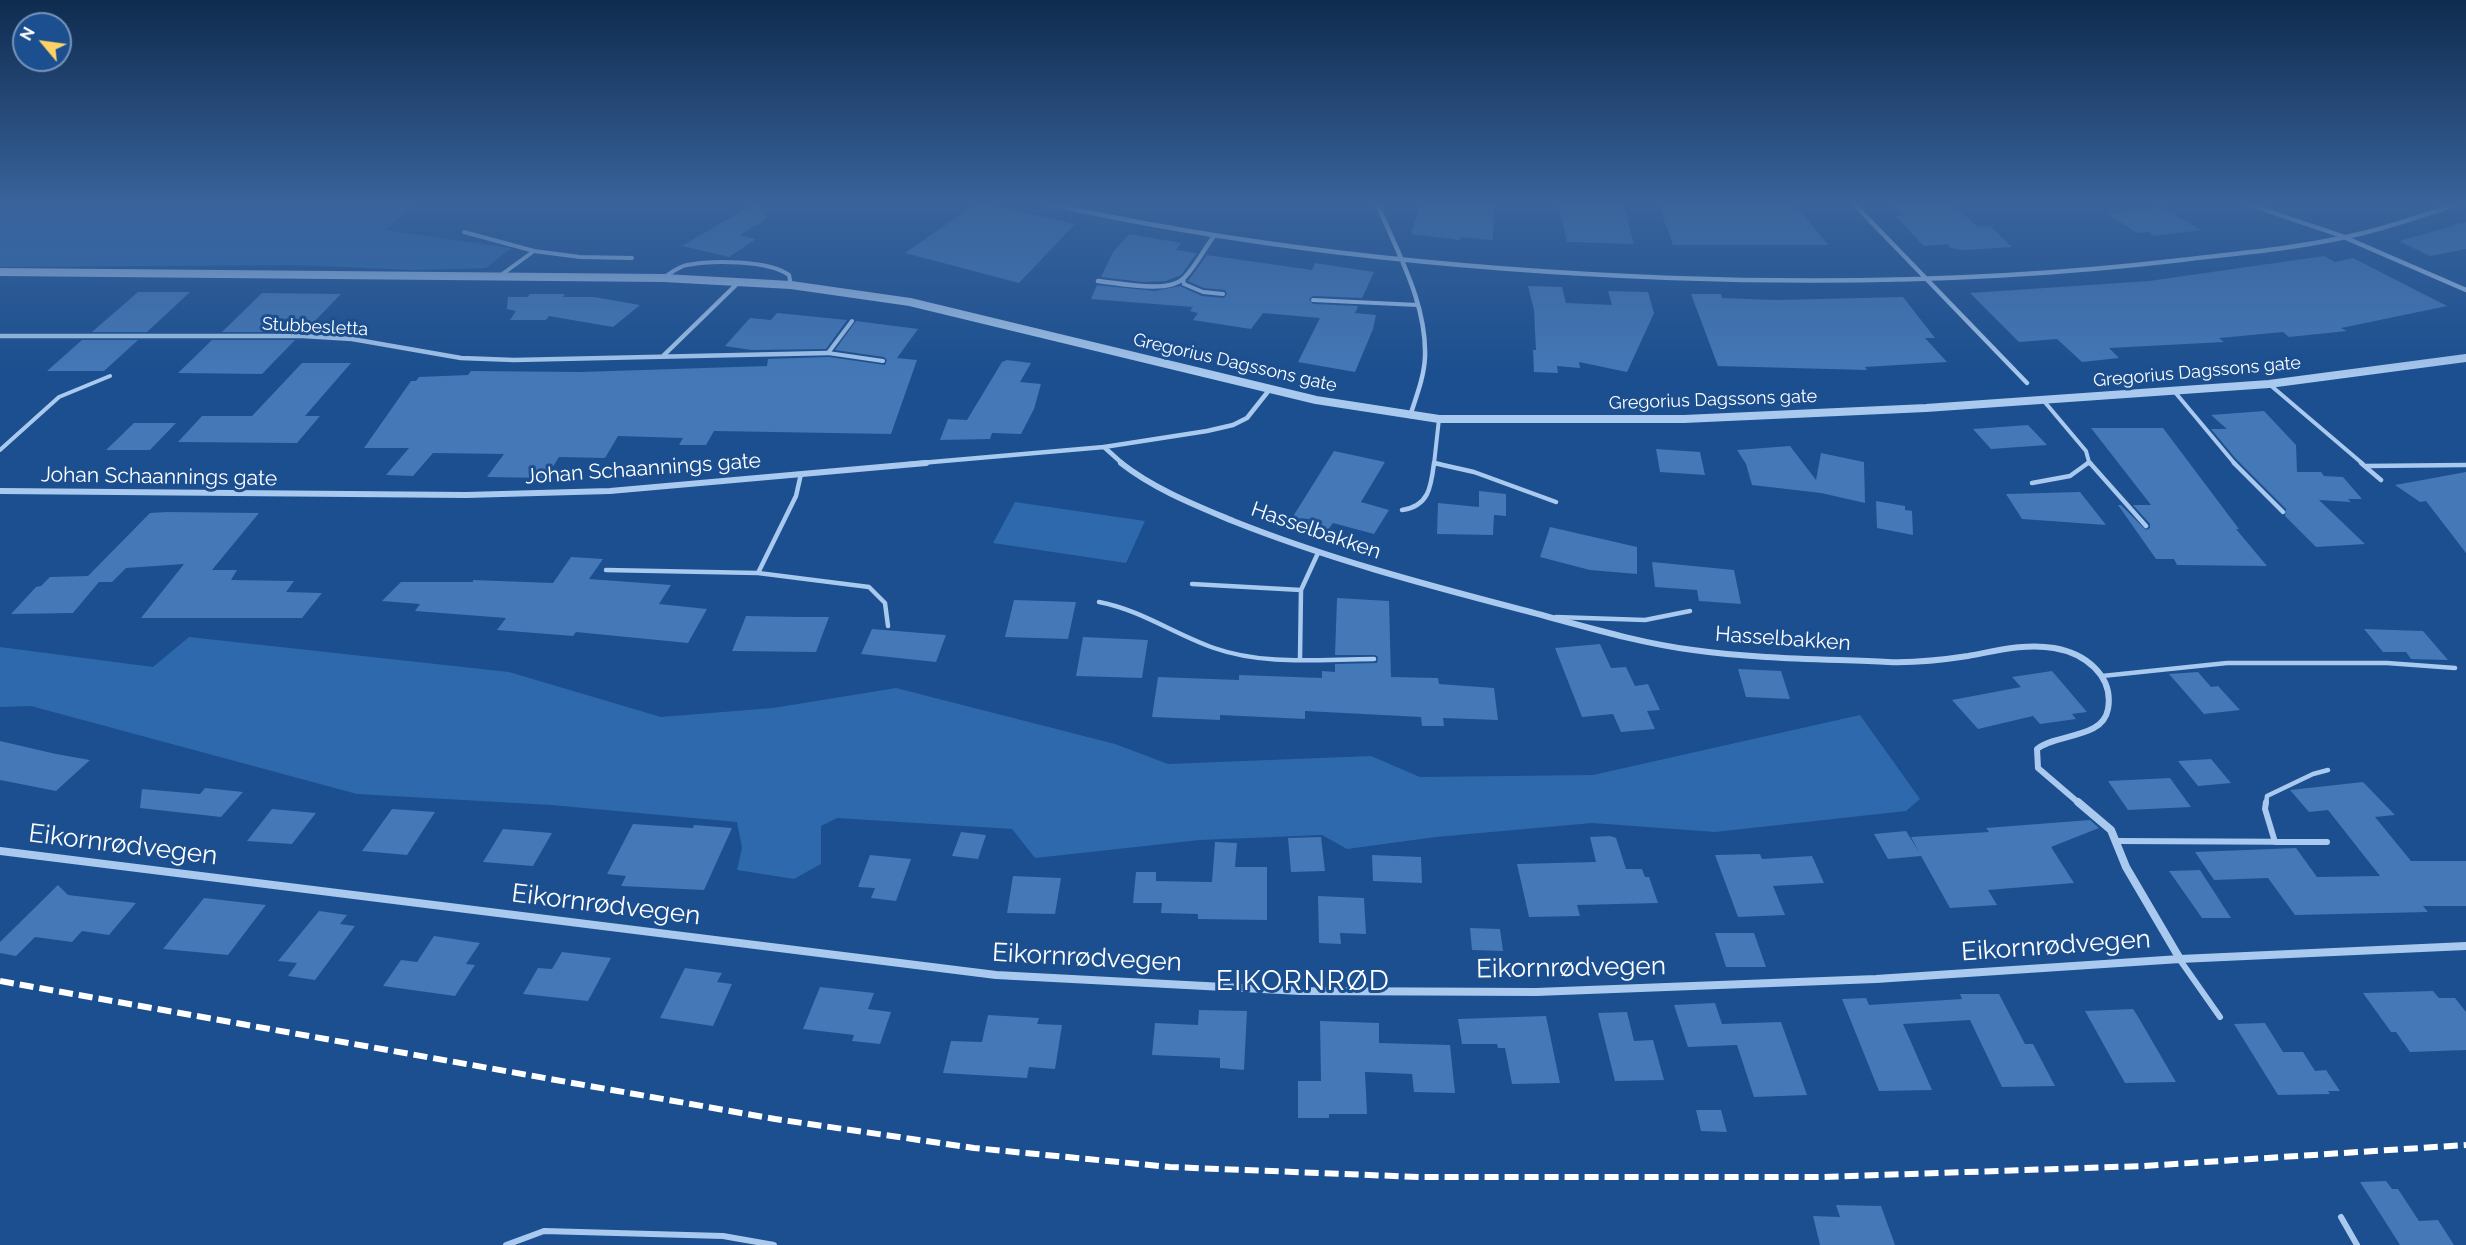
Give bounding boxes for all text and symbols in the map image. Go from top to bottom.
north arrow [12,12,72,72]
text: N [16,24,39,44]
street label: Stubbesletta [261,313,369,341]
street label: Gregorius Dagssons gate [1131,329,1339,397]
street label: Gregorius Dagssons gate [2092,352,2302,392]
street label: Gregorius Dagssons gate [1608,386,1818,414]
street label: Johan Schaannings gate [524,448,762,490]
street label: Johan Schaannings gate [41,462,277,492]
street label: Hasselbakken [1248,497,1384,565]
street label: Hasselbakken [1714,622,1852,656]
street label: Eikornrødvegen [27,818,219,872]
street label: Eikornrødvegen [510,878,702,932]
street label: Eikornrødvegen [1960,924,2152,968]
street label: Eikornrødvegen [991,937,1183,979]
street label: Eikornrødvegen [1476,951,1666,985]
district label: EIKORNRØD [1216,965,1390,999]

